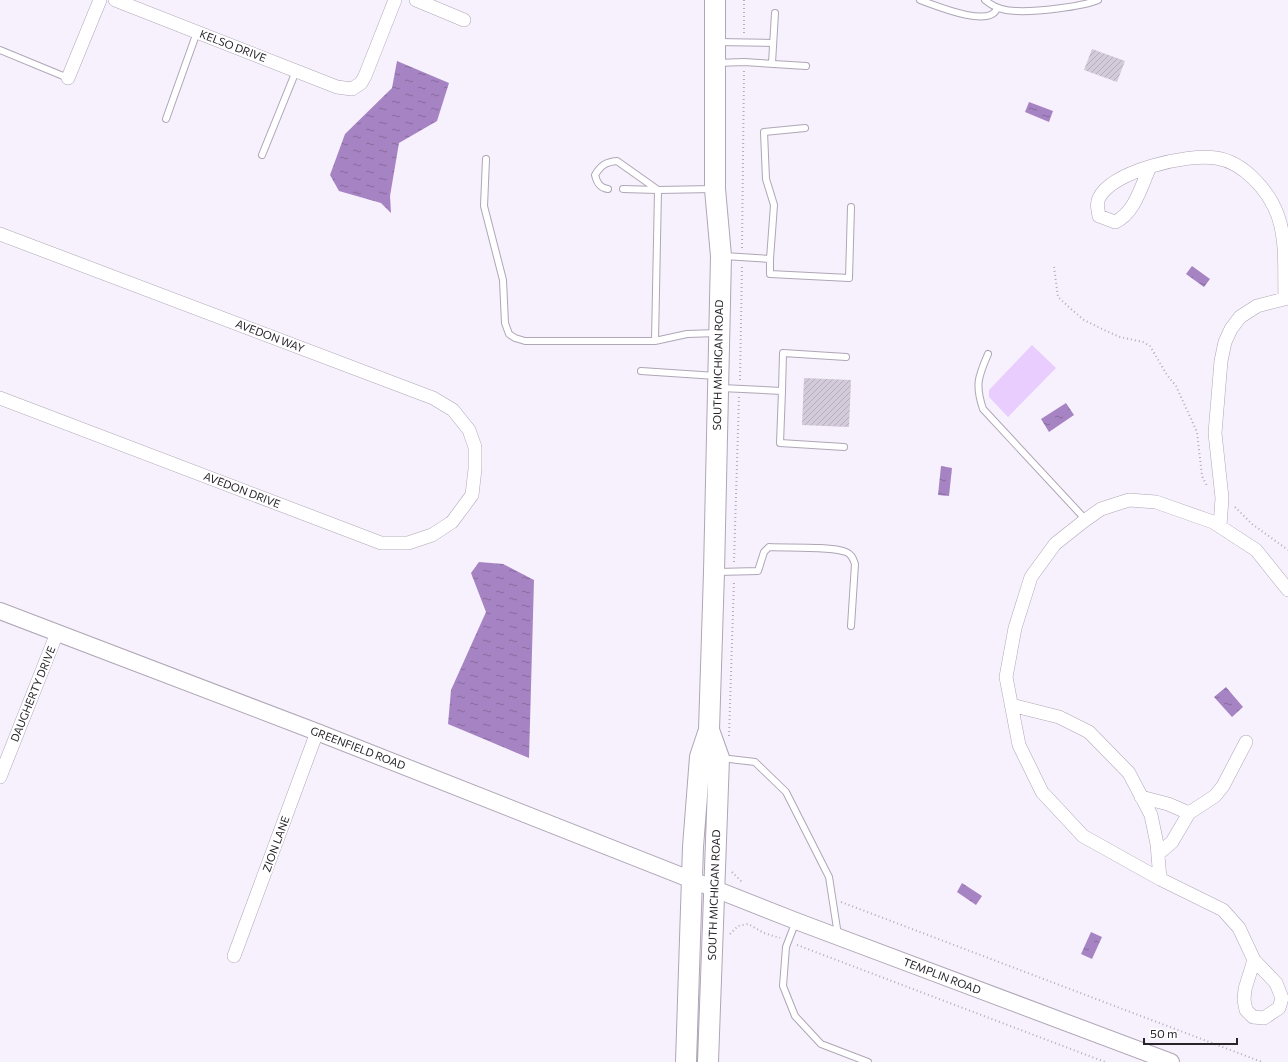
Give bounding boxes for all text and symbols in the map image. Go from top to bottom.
street label: KELSO DRIVE [198,27,268,64]
street label: SOUTH MICHIGAN ROAD [710,299,725,431]
street label: AVEDON WAY [234,316,306,355]
street label: AVEDON DRIVE [202,469,282,510]
street label: DAUGHERTY DRIVE [7,644,58,744]
street label: GREENFIELD ROAD [309,723,408,772]
street label: ZION LANE [259,814,292,874]
street label: SOUTH MICHIGAN ROAD [705,829,722,961]
street label: TEMPLIN ROAD [901,955,983,996]
scale bar [1144,1020,1237,1046]
text: 50 m [1150,1026,1178,1040]

